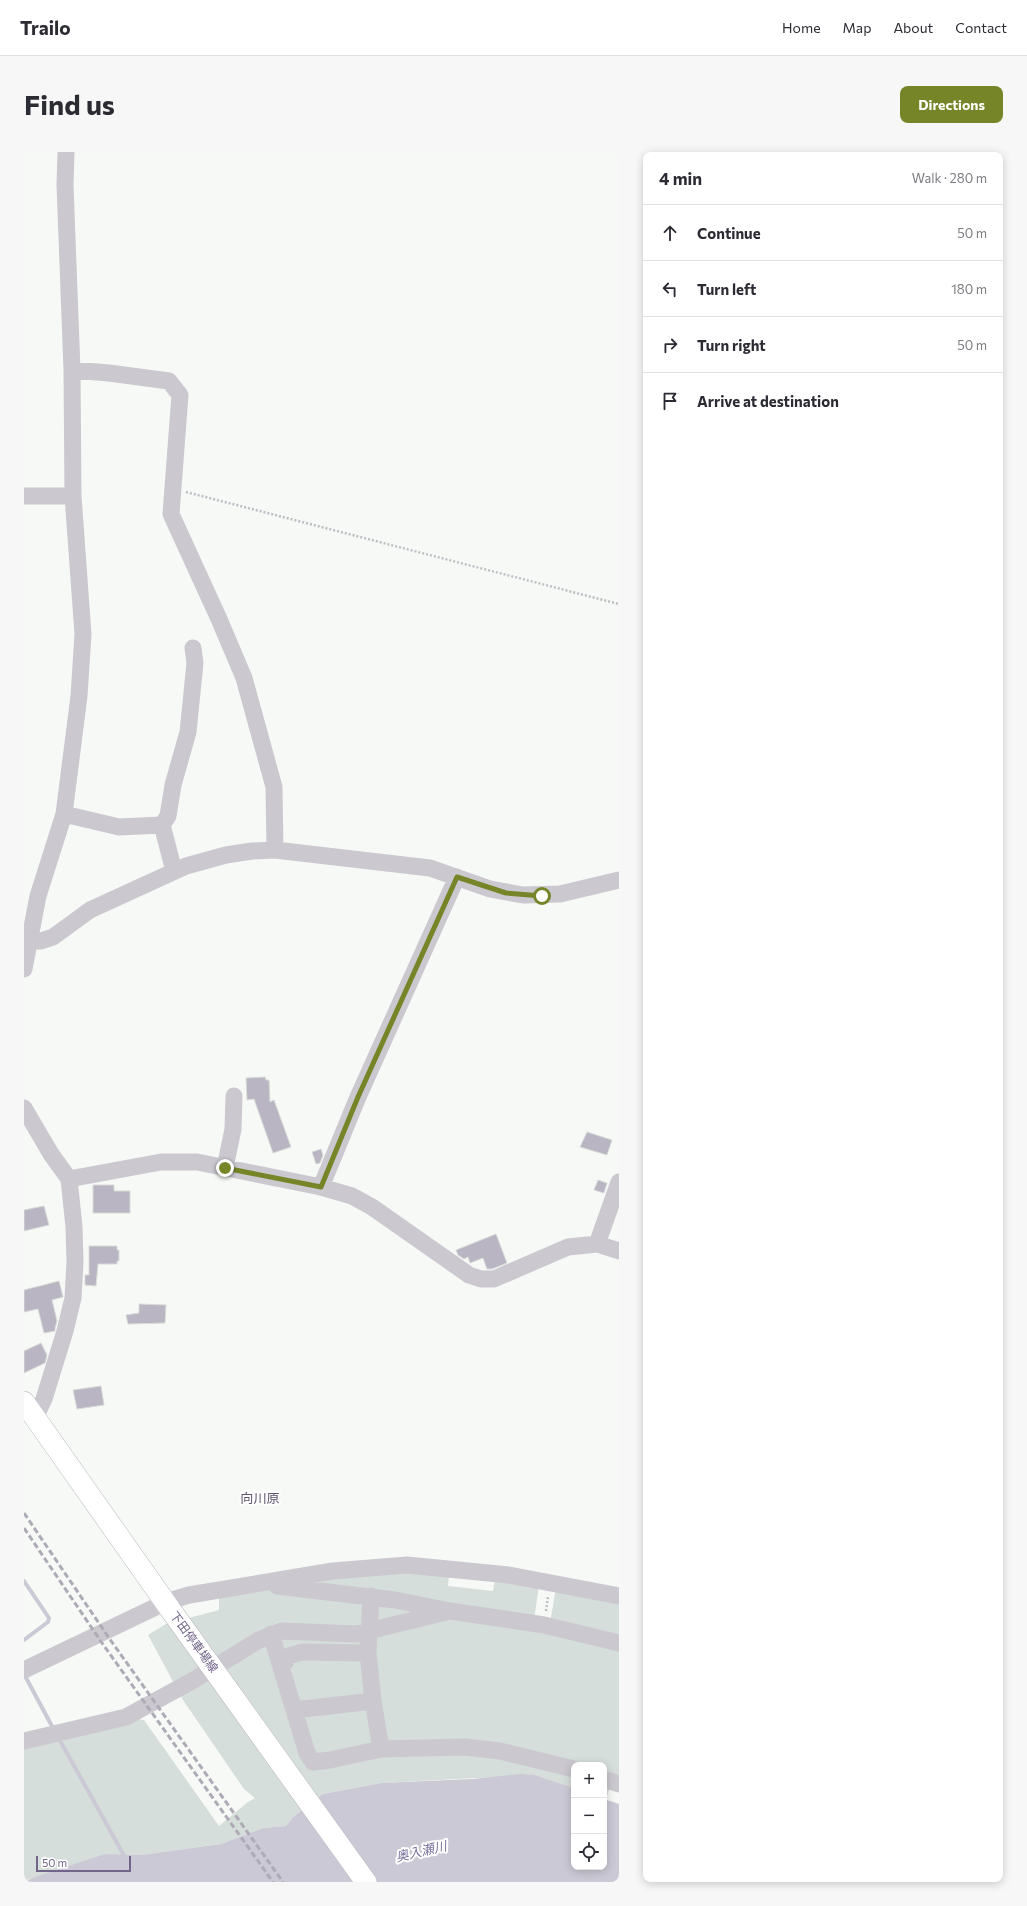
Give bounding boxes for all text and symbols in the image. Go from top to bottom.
text: Trailo [20,16,71,39]
text: Home [782,19,821,36]
text: Map [843,19,871,36]
text: About [893,19,933,36]
text: Contact [955,19,1007,36]
button: Directions [900,86,1003,123]
text: Find us [24,87,115,121]
text: 4 min [659,168,702,189]
text: Walk · 280 m [912,170,987,186]
icon: ahead [659,222,681,244]
text: Continue [697,224,761,242]
text: 50 m [957,225,987,241]
icon: left [659,278,681,300]
text: Turn left [697,280,756,298]
text: 180 m [951,281,987,297]
icon: right [659,334,681,356]
text: Turn right [697,336,766,354]
text: 50 m [957,337,987,353]
icon: arrive [659,390,681,412]
text: Arrive at destination [697,392,839,410]
route start [533,887,551,905]
route end [216,1159,234,1177]
district label: 向川原 [240,1490,280,1506]
street label: 下田停車場線 [168,1608,222,1675]
map controls [571,1762,607,1870]
button: + [571,1762,607,1798]
button: − [571,1798,607,1834]
button: locate [571,1834,607,1870]
water label: 奥入瀬川 [394,1837,450,1865]
scale bar [36,1854,131,1873]
text: 50 m [42,1856,67,1869]

